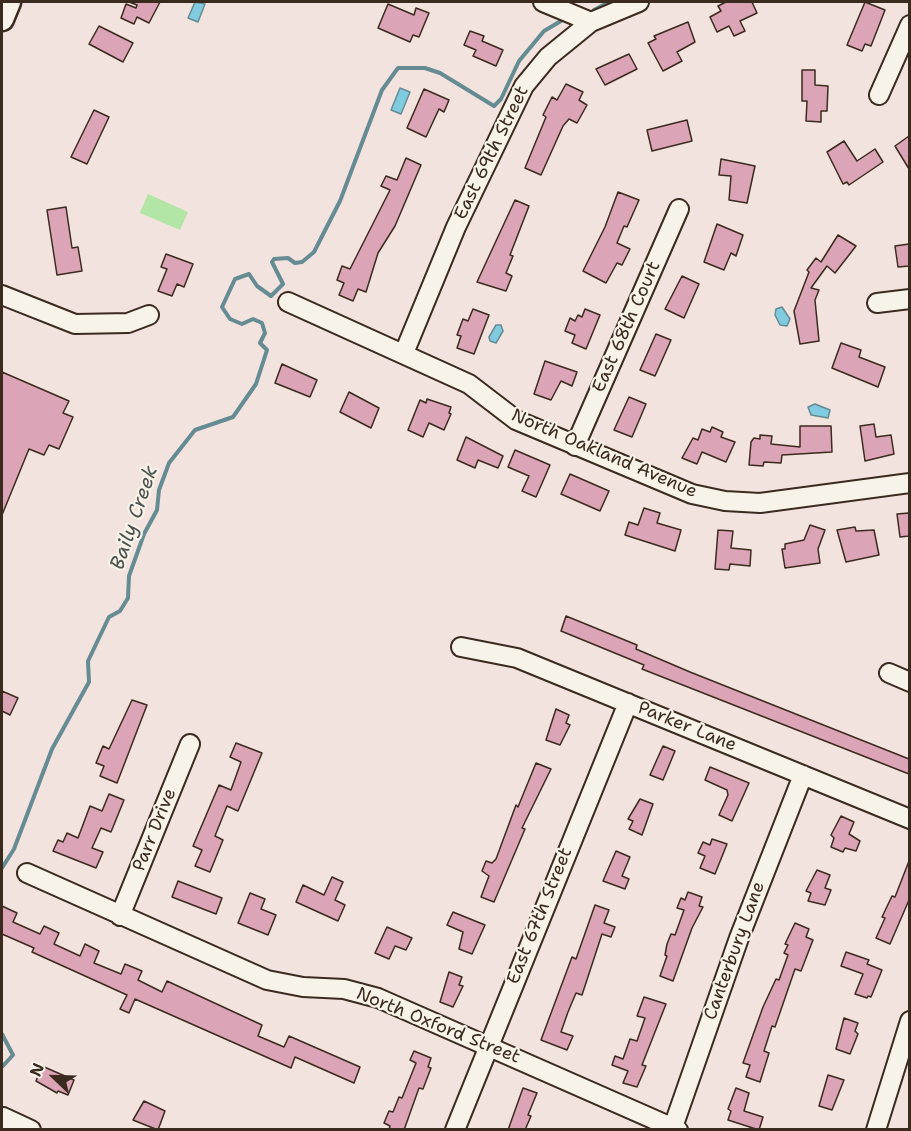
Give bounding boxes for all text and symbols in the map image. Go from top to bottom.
street label: East 69th Street [450,83,534,223]
street label: East 68th Court [588,258,666,396]
street label: North Oakland Avenue [508,405,700,503]
water label: Baily Creek [106,463,164,573]
street label: Parker Lane [635,697,739,757]
street label: Parr Drive [129,786,181,874]
street label: East 67th Street [503,845,577,987]
street label: Canterbury Lane [700,879,770,1023]
street label: North Oxford Street [353,983,523,1069]
north arrow [24,1047,84,1107]
text: N [25,1060,49,1080]

